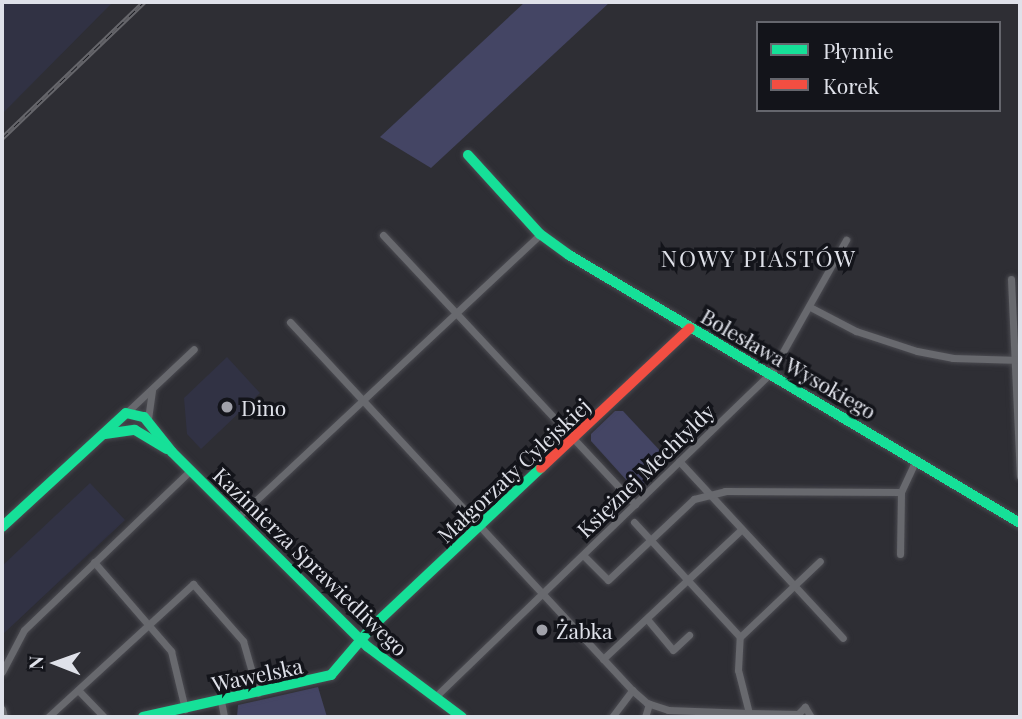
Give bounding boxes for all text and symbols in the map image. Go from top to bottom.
legend [756,21,1001,112]
text: Płynnie [823,36,894,64]
text: Korek [823,71,879,99]
district label: NOWY PIASTÓW [662,244,856,272]
street label: Bolesława Wysokiego [697,302,881,424]
street label: Małgorzaty Cylejskiej [431,393,595,547]
place label: Dino [241,394,286,420]
street label: Księżnej Mechtyldy [571,398,719,542]
marker: Dino [219,399,235,415]
street label: Kazimierza Sprawiedliwego [209,462,413,660]
place label: Żabka [556,617,612,643]
marker: Żabka [534,622,550,638]
north arrow [21,628,91,698]
street label: Wawelska [209,652,305,696]
text: N [22,656,48,670]

